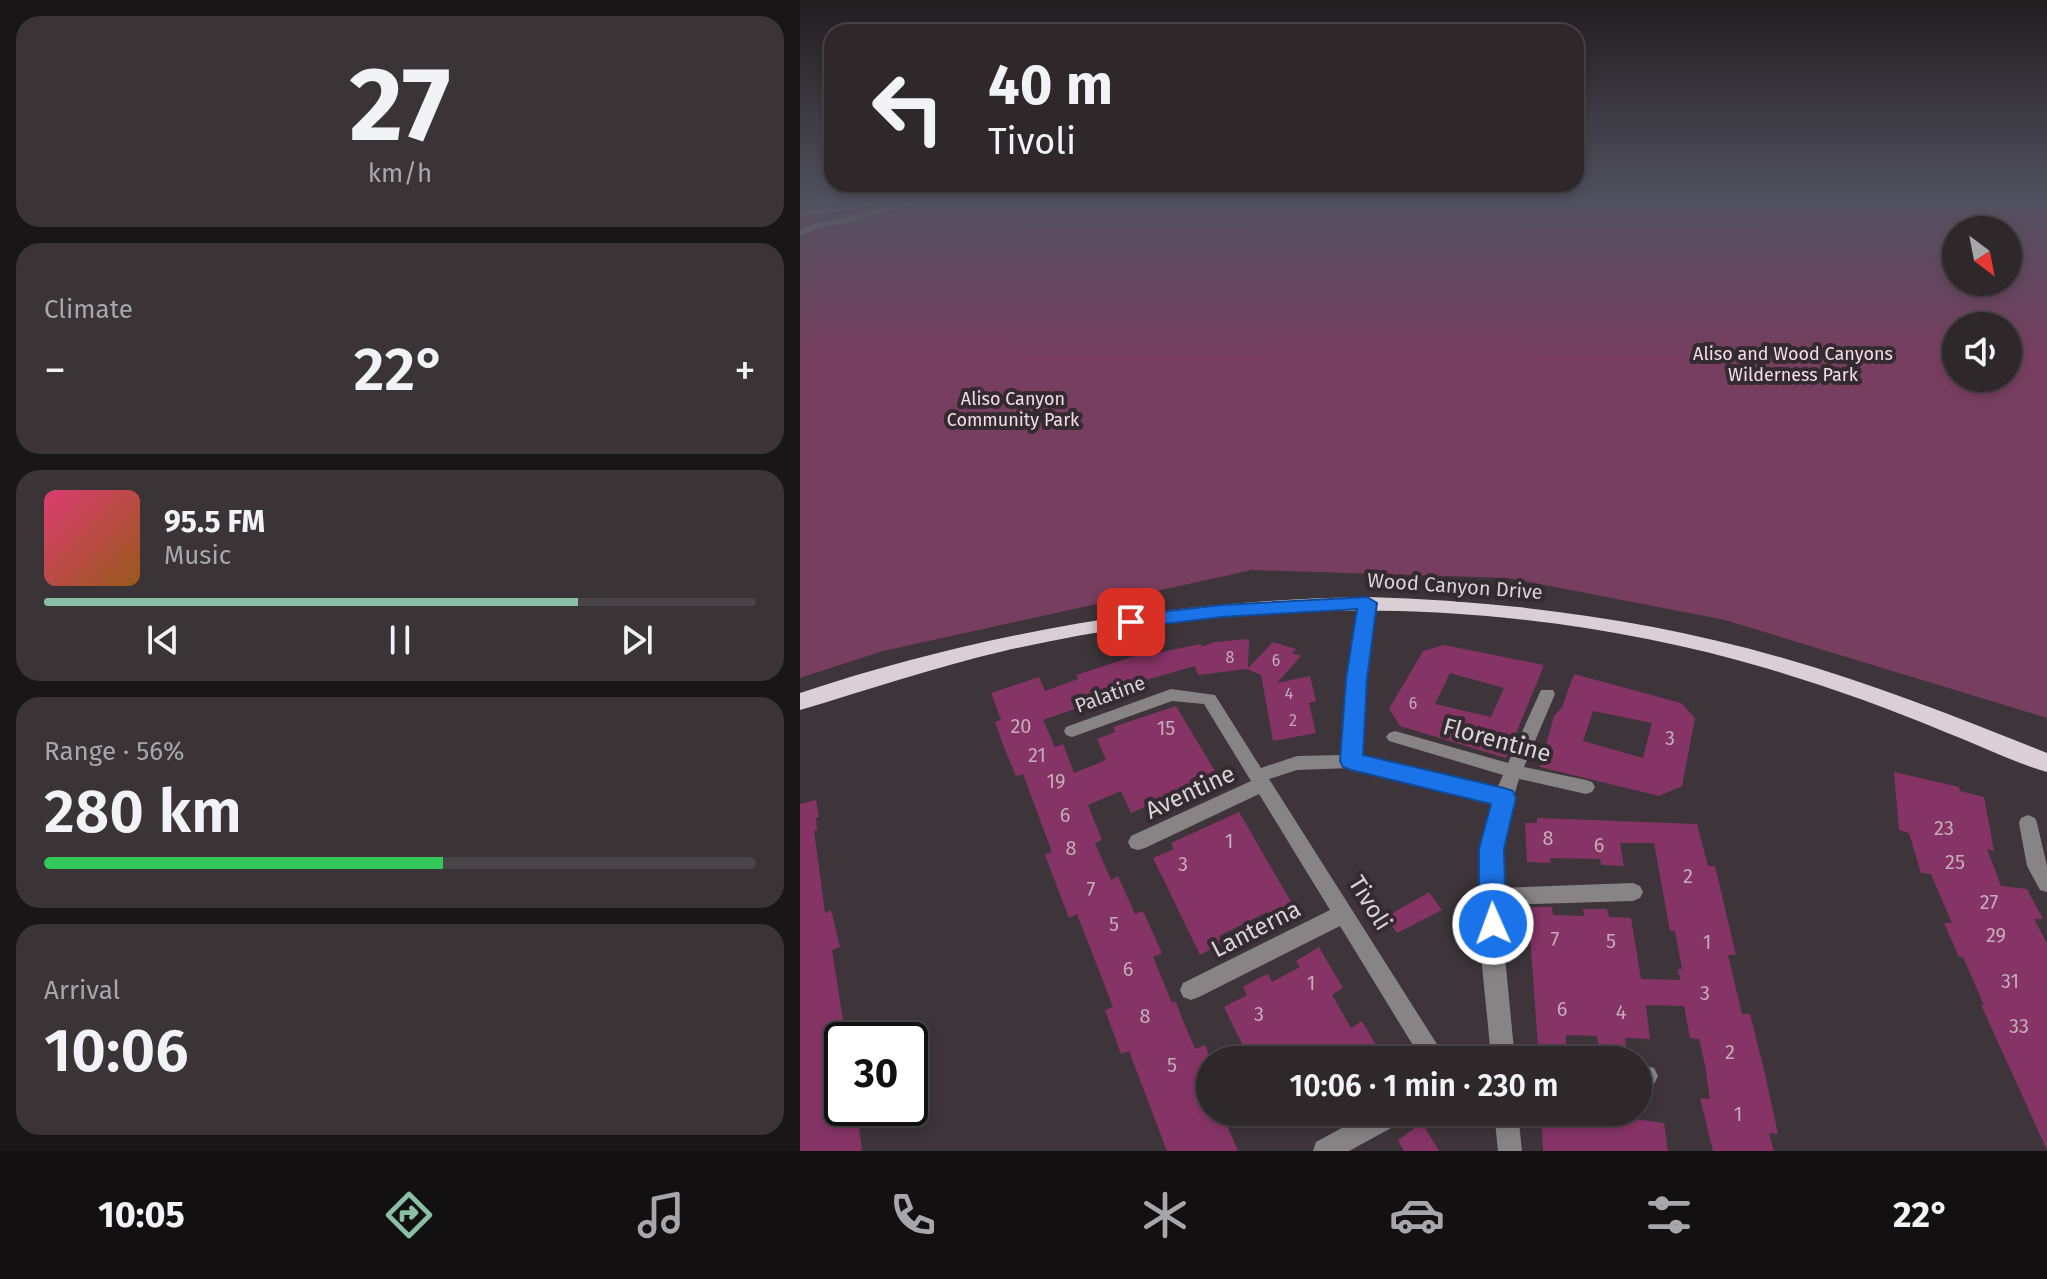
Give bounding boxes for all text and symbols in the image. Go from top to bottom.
text: 27 [349,43,451,168]
text: 40 m [988,52,1113,119]
icon: left [856,56,960,160]
text: Tivoli [988,120,1076,164]
text: km/h [368,158,432,189]
north arrow [1942,216,2022,296]
map controls [1942,216,2022,392]
text: Climate [44,294,133,325]
button: sound [1942,312,2022,392]
text: 22° [354,334,446,406]
park label: Aliso and Wood Canyons Wilderness Park [1693,343,1893,386]
text: − [44,344,66,397]
text: + [734,344,756,397]
park label: Aliso Canyon Community Park [947,388,1080,431]
text: 95.5 FM [164,504,265,540]
text: Music [164,540,231,571]
street label: Wood Canyon Drive [1366,568,1544,604]
pin [1097,588,1165,656]
icon: arrive [1109,600,1153,644]
icon: previous [141,618,185,662]
icon: pause [378,618,422,662]
icon: next [615,618,659,662]
house number: 8 [1226,648,1235,667]
house number: 6 [1272,651,1280,670]
street label: Palatine [1071,670,1149,718]
house number: 4 [1285,684,1294,703]
house number: 6 [1409,694,1417,713]
house number: 2 [1289,711,1297,730]
street label: Florentine [1440,712,1554,768]
house number: 20 [1010,714,1032,738]
house number: 15 [1157,716,1175,740]
house number: 3 [1665,726,1675,750]
text: Range · 56% [44,736,185,767]
house number: 21 [1028,743,1046,767]
street label: Aventine [1141,759,1239,825]
house number: 19 [1046,769,1066,793]
text: 280 km [44,776,242,848]
house number: 6 [1060,803,1070,827]
house number: 23 [1934,816,1954,840]
house number: 8 [1542,826,1554,850]
house number: 1 [1225,829,1233,853]
house number: 6 [1594,833,1604,857]
house number: 8 [1065,836,1077,860]
house number: 25 [1945,850,1965,874]
house number: 3 [1178,852,1188,876]
house number: 2 [1683,864,1693,888]
street label: Tivoli [1343,871,1397,935]
house number: 7 [1087,877,1096,901]
position arrow [1451,882,1535,966]
house number: 27 [1980,890,1998,914]
street label: Lanterna [1207,895,1305,963]
house number: 5 [1109,912,1119,936]
house number: 29 [1986,923,2006,947]
house number: 7 [1551,927,1560,951]
house number: 5 [1606,929,1616,953]
house number: 1 [1703,930,1711,954]
house number: 6 [1123,957,1133,981]
house number: 31 [2001,969,2019,993]
house number: 1 [1307,971,1315,995]
text: Arrival [44,975,120,1006]
house number: 3 [1700,981,1710,1005]
house number: 6 [1557,997,1567,1021]
house number: 4 [1616,1000,1627,1024]
house number: 3 [1254,1002,1264,1026]
house number: 8 [1139,1004,1151,1028]
house number: 33 [2009,1014,2029,1038]
text: 10:06 [44,1015,189,1087]
speed limit sign: 30 [824,1022,928,1126]
house number: 2 [1725,1040,1735,1064]
house number: 5 [1167,1053,1177,1077]
text: 10:06 · 1 min · 230 m [1289,1068,1559,1104]
house number: 1 [1734,1102,1742,1126]
icon: directions [381,1187,437,1243]
icon: music [633,1187,689,1243]
icon: phone [885,1187,941,1243]
icon: climate [1137,1187,1193,1243]
icon: car [1389,1187,1445,1243]
icon: filters [1641,1187,1697,1243]
text: 10:05 [98,1193,185,1237]
text: 22° [1893,1193,1949,1237]

